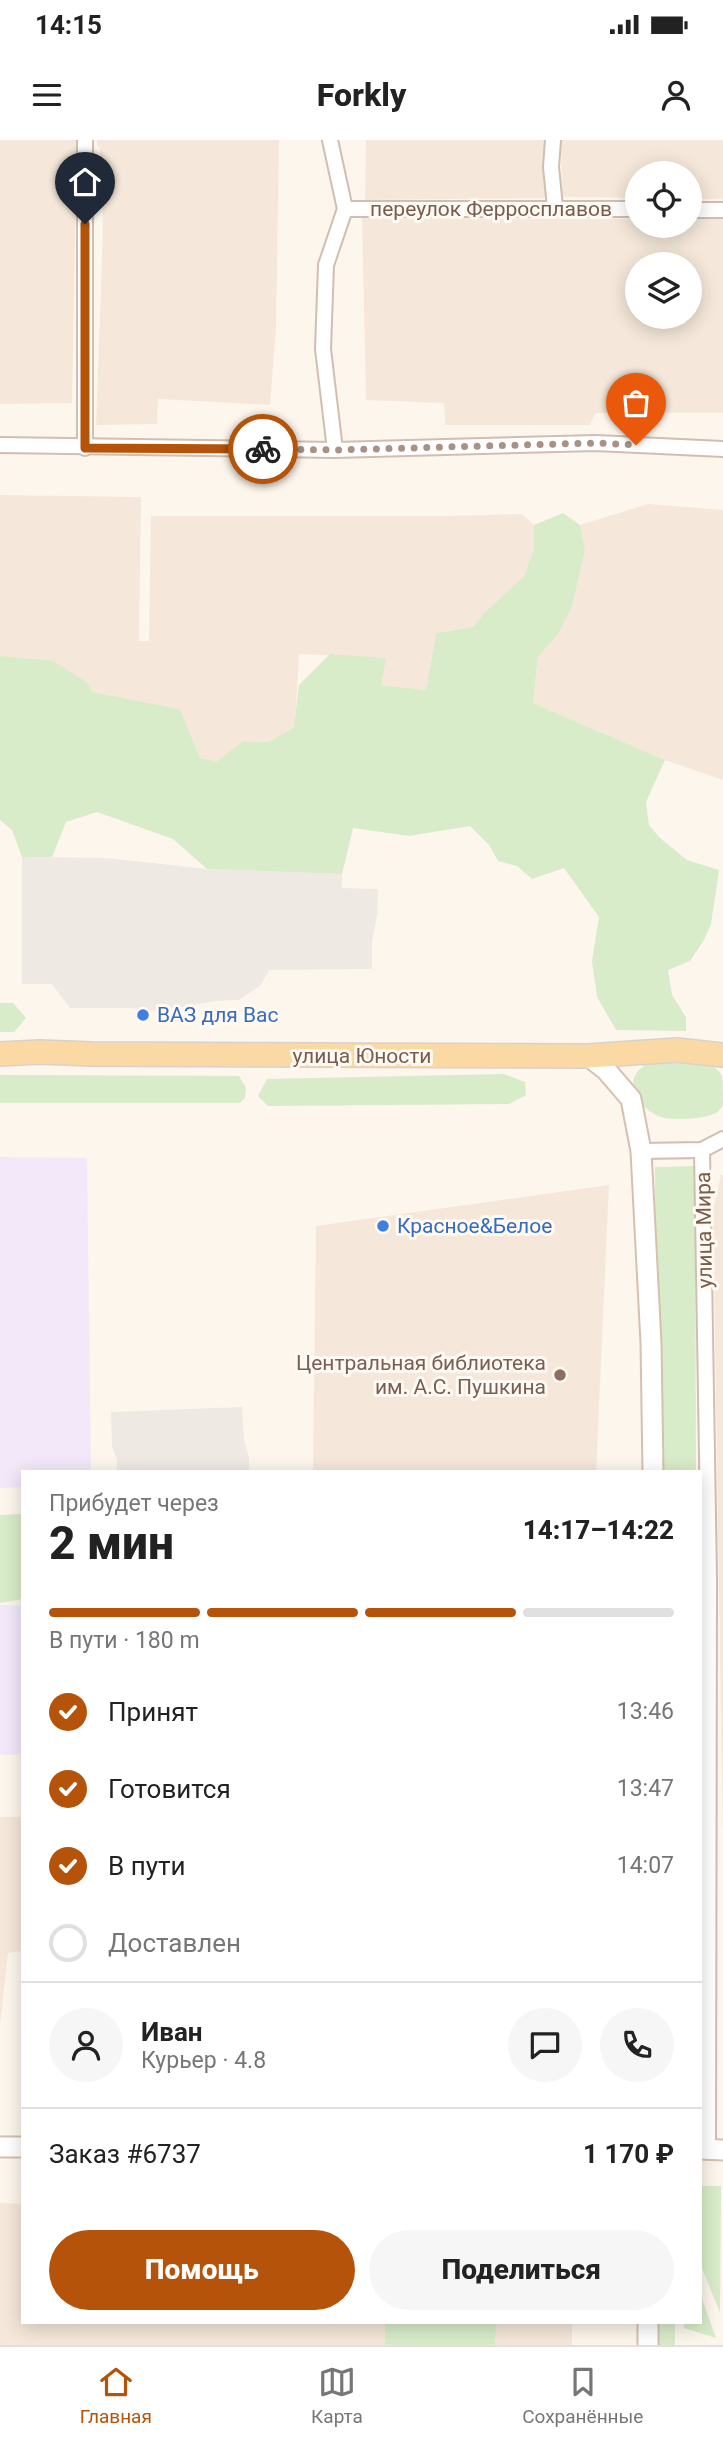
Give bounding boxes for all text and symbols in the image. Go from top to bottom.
text: 14:15 [35,10,102,40]
icon: menu [28,76,66,114]
text: Forkly [317,76,406,114]
icon: person [657,76,695,114]
pin [55,152,115,224]
map controls [625,161,702,329]
button: locate [625,161,702,238]
icon: home [66,163,104,201]
street label: переулок Ферросплавов [370,197,612,221]
button: layers [625,252,702,329]
pin [606,373,666,445]
icon: bag [617,384,655,422]
courier [228,414,298,484]
icon: bike [244,430,282,468]
place label: ВАЗ для Вас [157,1003,279,1027]
marker: ВАЗ для Вас [135,1007,151,1023]
street label: улица Юности [293,1044,431,1068]
street label: улица Мира [691,1172,717,1288]
place label: Красное&Белое [397,1214,552,1238]
marker: Красное&Белое [375,1218,391,1234]
place label: Центральная библиотека им. А.С. Пушкина [296,1351,546,1399]
marker: Центральная библиотека им. А.С. Пушкина [552,1367,568,1383]
text: Прибудет через [49,1490,219,1517]
text: 14:17–14:22 [523,1515,674,1545]
text: 2 мин [49,1516,174,1570]
text: В пути · 180 m [49,1627,200,1654]
icon: check [49,1693,87,1731]
text: Принят [108,1697,198,1727]
text: 13:46 [617,1698,674,1725]
icon: check [49,1770,87,1808]
text: Готовится [108,1774,231,1804]
text: 13:47 [617,1775,674,1802]
icon: check [49,1847,87,1885]
text: В пути [108,1851,185,1881]
text: 14:07 [617,1852,674,1879]
text: Доставлен [108,1928,241,1958]
button: person [49,2008,123,2082]
button: chat [508,2008,582,2082]
button: phone [600,2008,674,2082]
text: Иван [141,2017,203,2047]
text: Курьер · 4.8 [141,2047,266,2074]
text: Заказ #6737 [49,2139,201,2169]
text: 1 170 ₽ [583,2139,674,2169]
button: Помощь [49,2230,355,2310]
button: Поделиться [369,2230,674,2310]
tab: Главная [80,2363,152,2428]
tab: Карта [311,2363,363,2428]
tab: Сохранённые [522,2363,643,2428]

